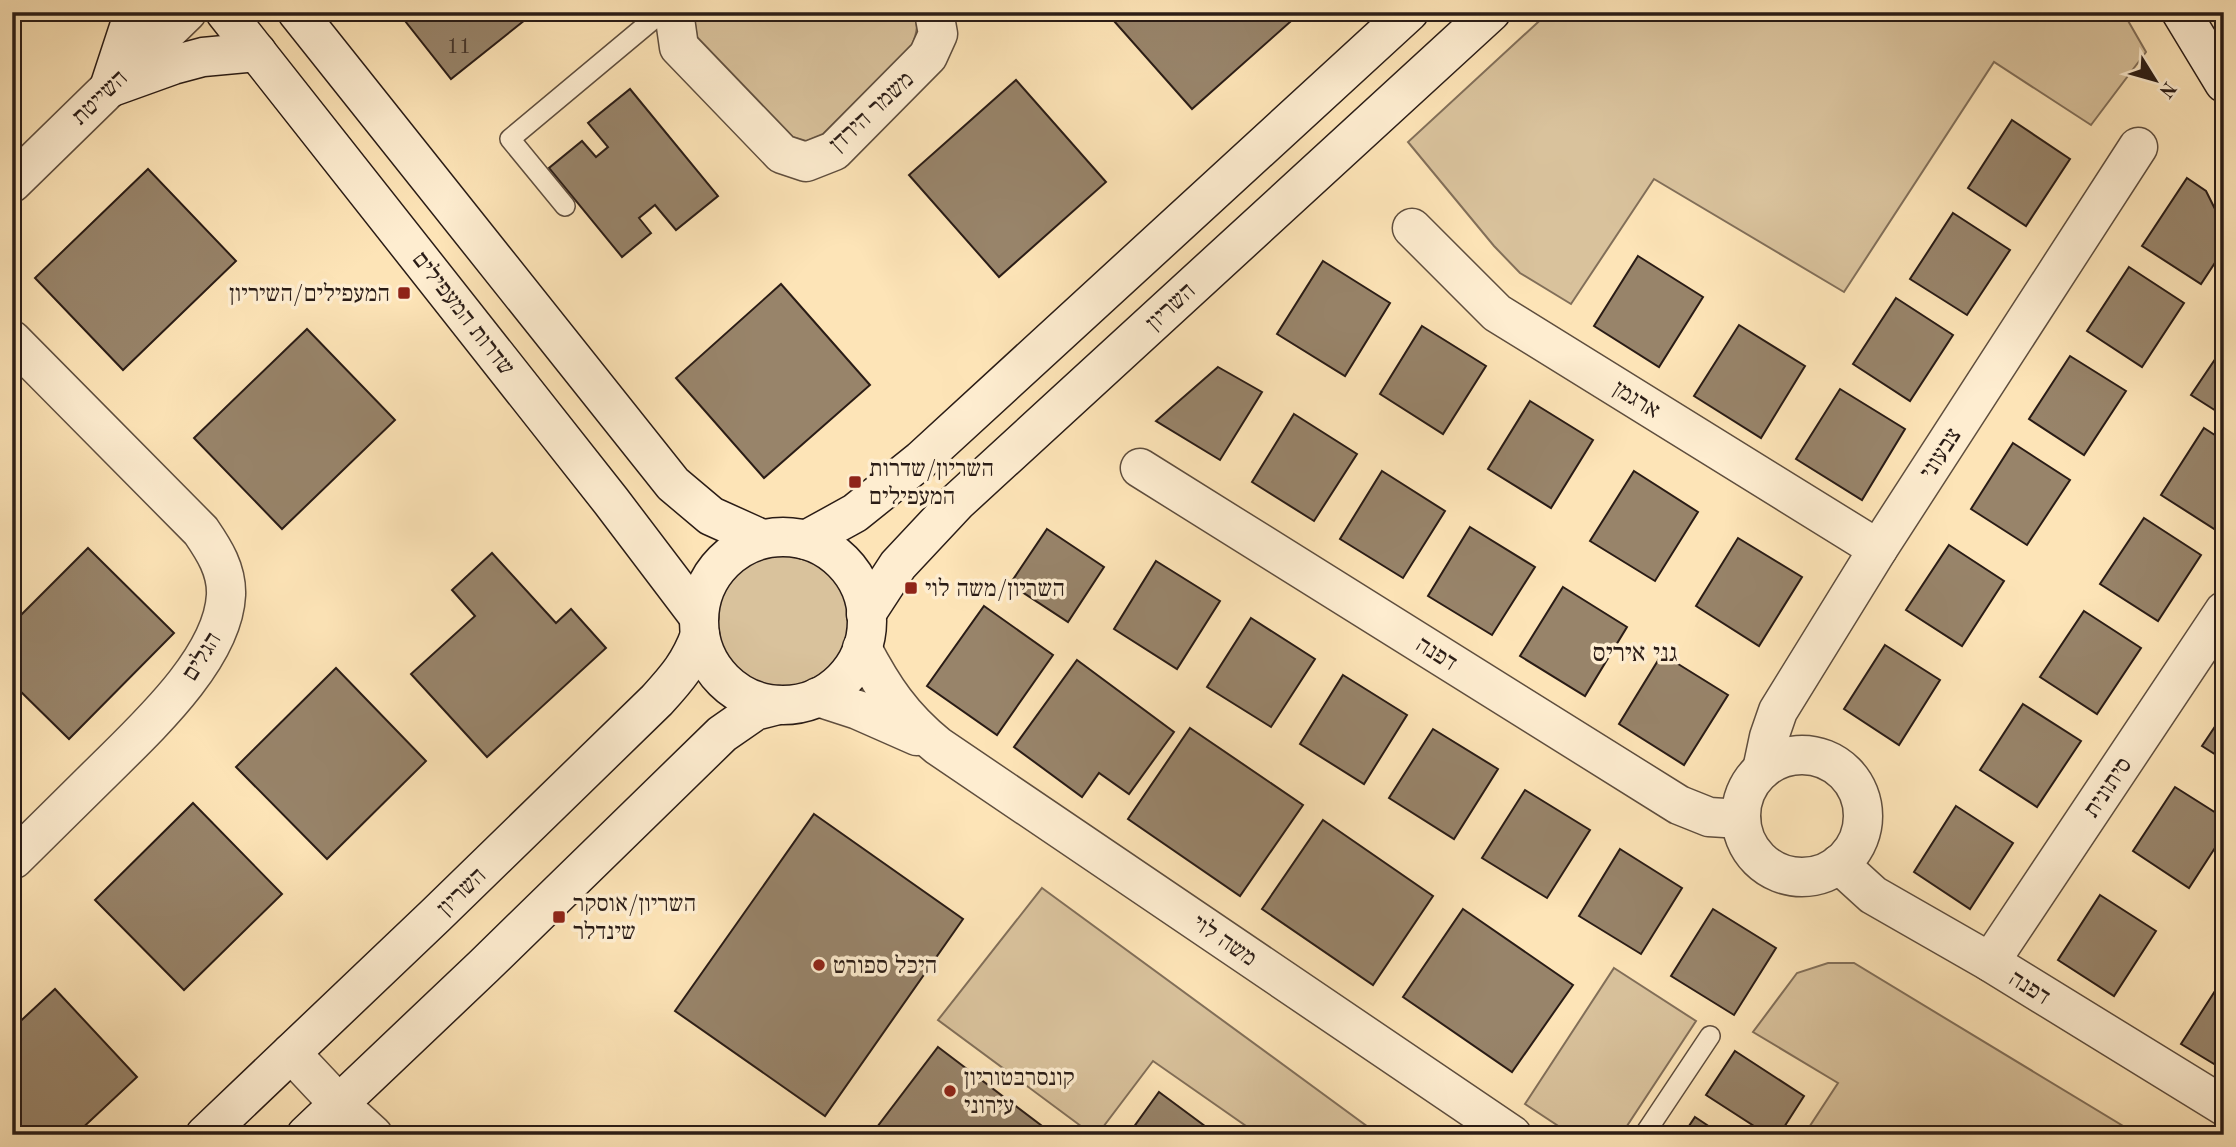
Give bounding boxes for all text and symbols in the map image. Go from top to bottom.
house number: 11 [447,37,471,58]
north arrow [2120,46,2190,116]
street label: השייטת [68,67,133,130]
street label: משמר הירדן [826,68,919,157]
text: N [2154,77,2179,101]
street label: שדרות המעפילים [407,247,520,381]
street label: השריון [1142,279,1201,336]
place label: המעפילים/השיריון [229,281,390,307]
marker: המעפילים/השיריון [396,285,412,301]
street label: ארגמן [1608,377,1664,424]
street label: צבעוני [1916,424,1967,484]
place label: השריון/שדרות המעפילים [869,458,994,510]
marker: השריון/שדרות המעפילים [847,474,863,490]
place label: השריון/משה לוי [925,576,1065,602]
marker: השריון/משה לוי [903,580,919,596]
street label: הגלים [177,628,227,685]
street label: דפנה [1411,633,1461,676]
district label: גני איריס [1592,641,1678,667]
street label: סיתונית [2080,754,2137,822]
street label: השריון [433,864,491,921]
place label: השריון/אוסקר שינדלר [573,893,696,945]
marker: השריון/אוסקר שינדלר [551,909,567,925]
street label: משה לוי [1187,910,1261,972]
place label: היכל ספורט [833,953,937,979]
marker: היכל ספורט [811,957,827,973]
street label: דפנה [2004,967,2054,1010]
place label: קונסרבטוריון עירוני [964,1067,1075,1119]
marker: קונסרבטוריון עירוני [942,1083,958,1099]

